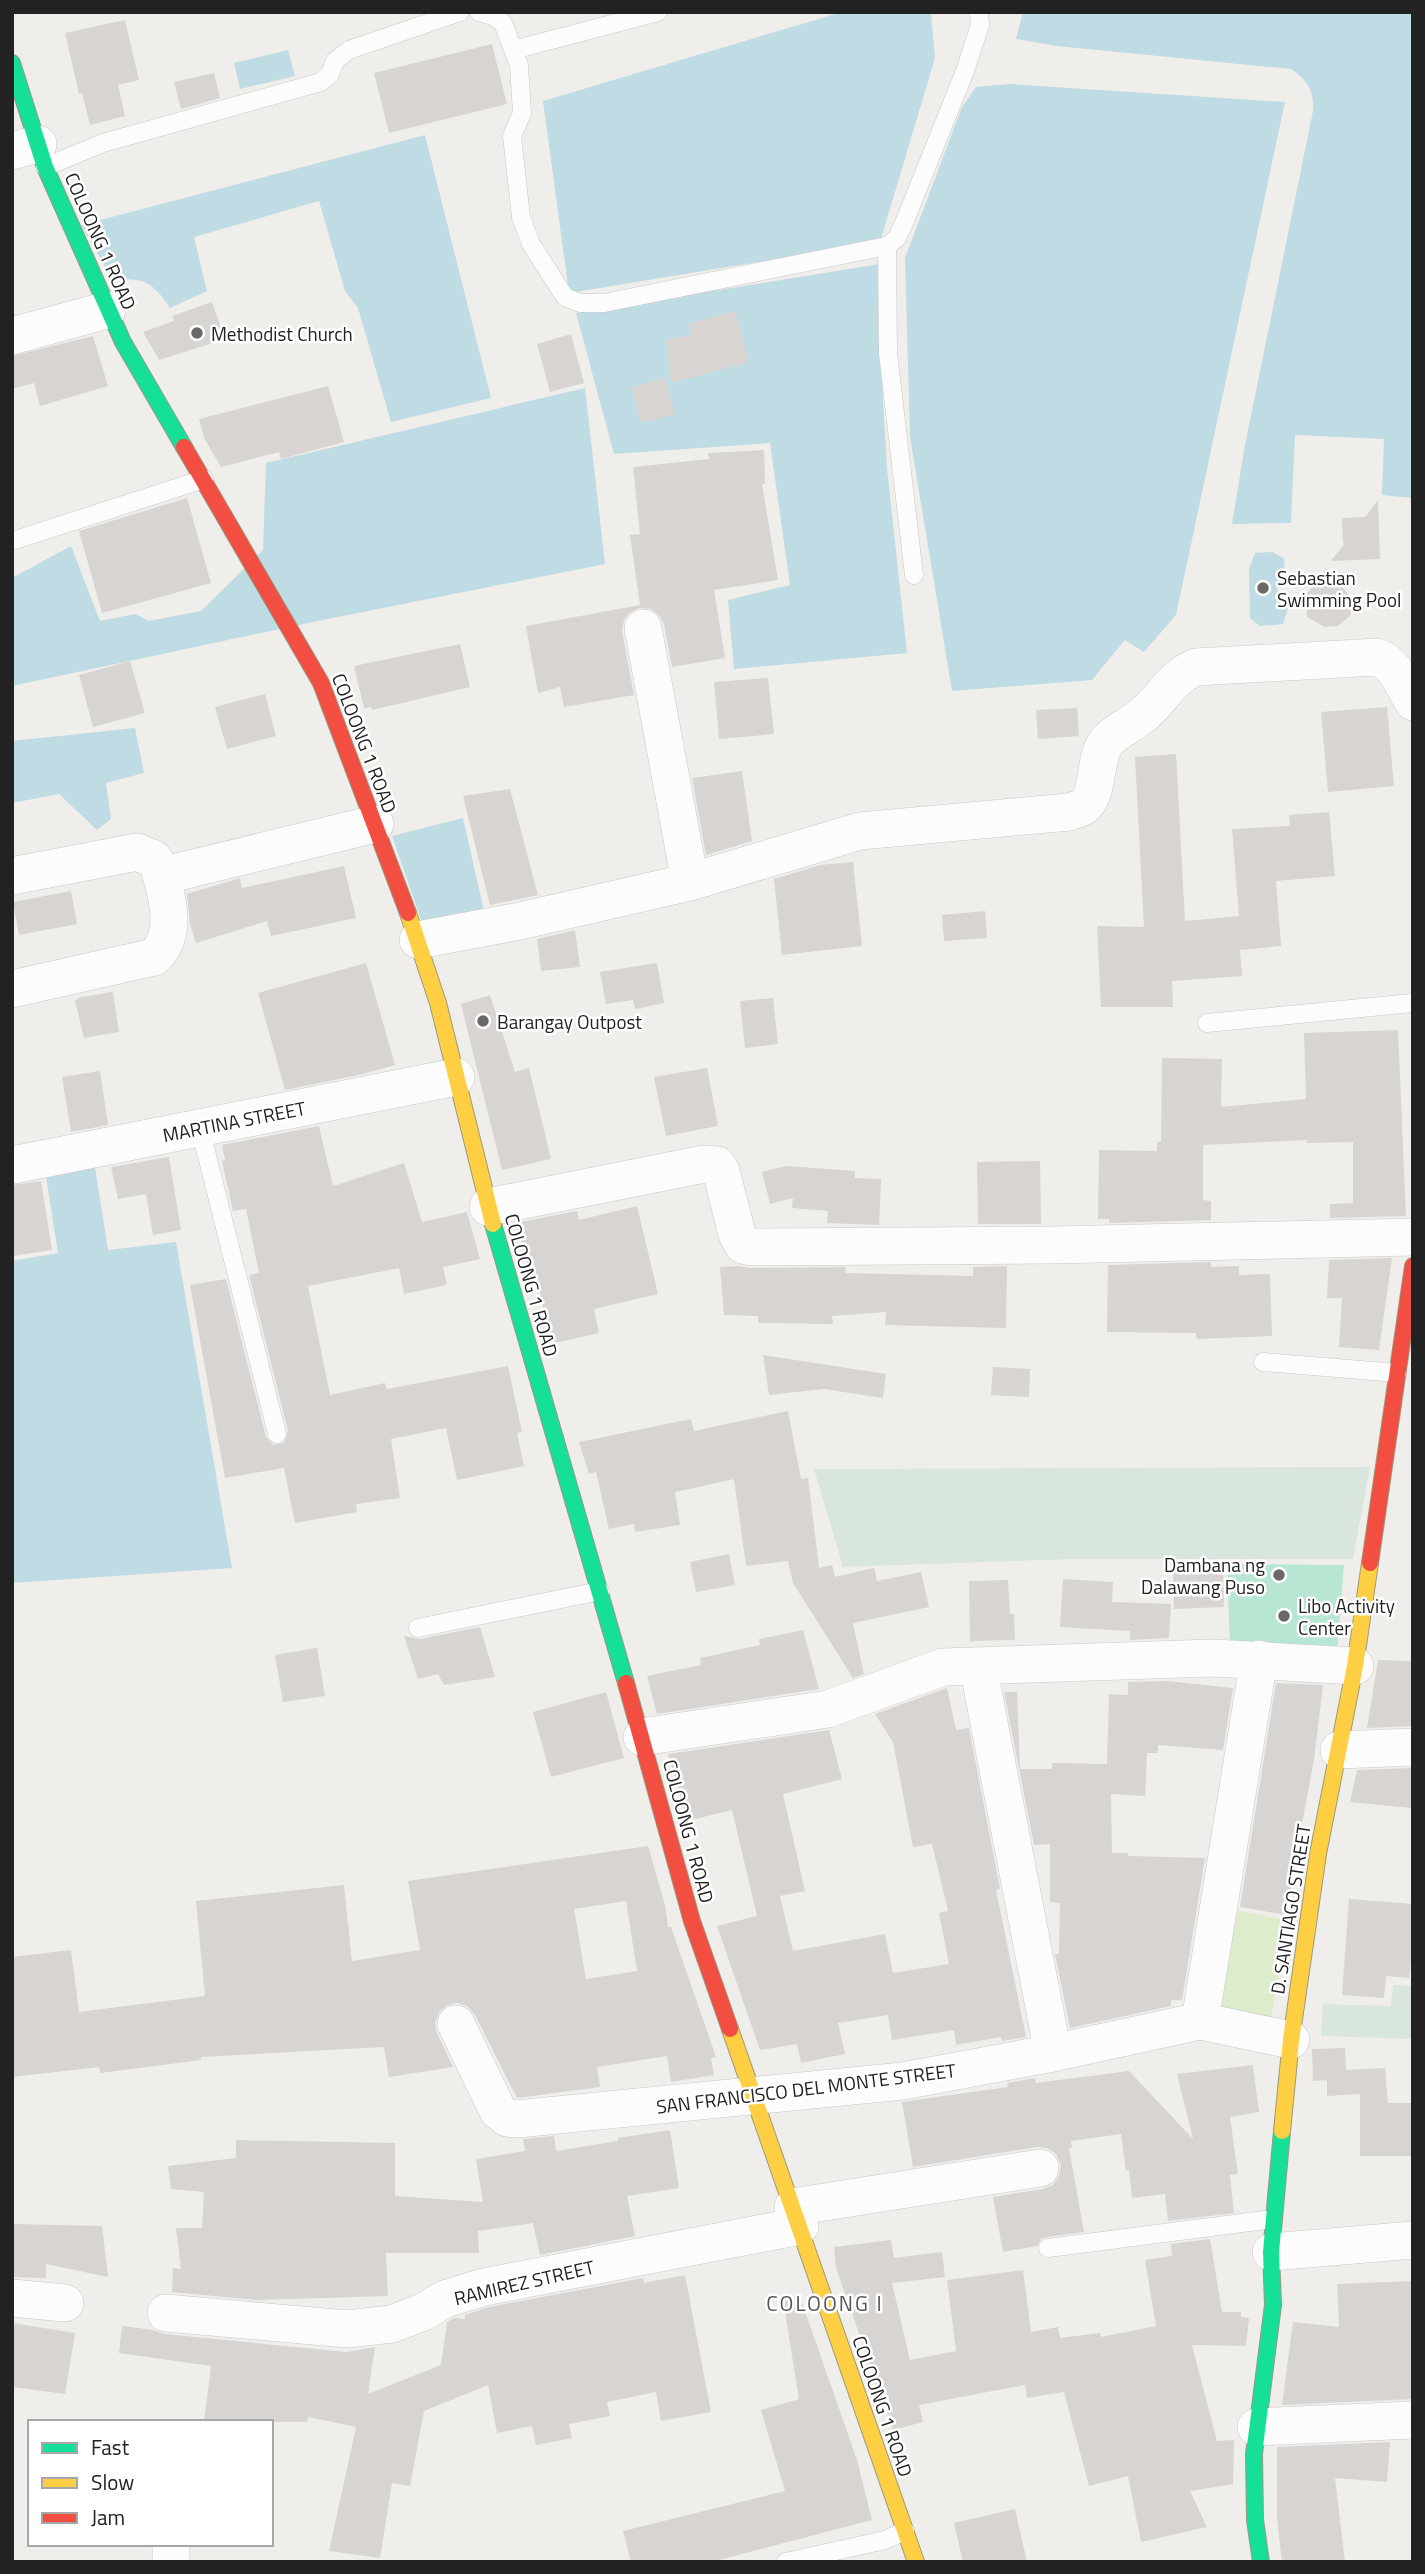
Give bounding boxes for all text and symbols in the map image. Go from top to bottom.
street label: COLOONG 1 ROAD [58,168,144,314]
place label: Methodist Church [211,319,353,348]
marker: Methodist Church [189,325,205,341]
place label: Sebastian Swimming Pool [1277,563,1402,614]
marker: Sebastian Swimming Pool [1255,580,1271,596]
street label: COLOONG 1 ROAD [325,669,405,817]
place label: Barangay Outpost [497,1007,642,1036]
marker: Barangay Outpost [475,1013,491,1029]
street label: MARTINA STREET [160,1093,308,1149]
street label: COLOONG 1 ROAD [498,1210,566,1360]
place label: Dambana ng Dalawang Puso [1141,1550,1265,1601]
marker: Dambana ng Dalawang Puso [1271,1567,1287,1583]
place label: Libo Activity Center [1298,1591,1395,1642]
marker: Libo Activity Center [1276,1608,1292,1624]
street label: COLOONG 1 ROAD [656,1756,722,1906]
street label: D. SANTIAGO STREET [1262,1822,1318,1996]
street label: SAN FRANCISCO DEL MONTE STREET [655,2055,957,2121]
street label: RAMIREZ STREET [451,2252,597,2312]
district label: COLOONG I [766,2287,884,2319]
street label: COLOONG 1 ROAD [845,2331,921,2481]
legend [28,2420,273,2546]
text: Fast [91,2431,130,2463]
text: Slow [91,2466,134,2498]
text: Jam [91,2501,125,2533]

